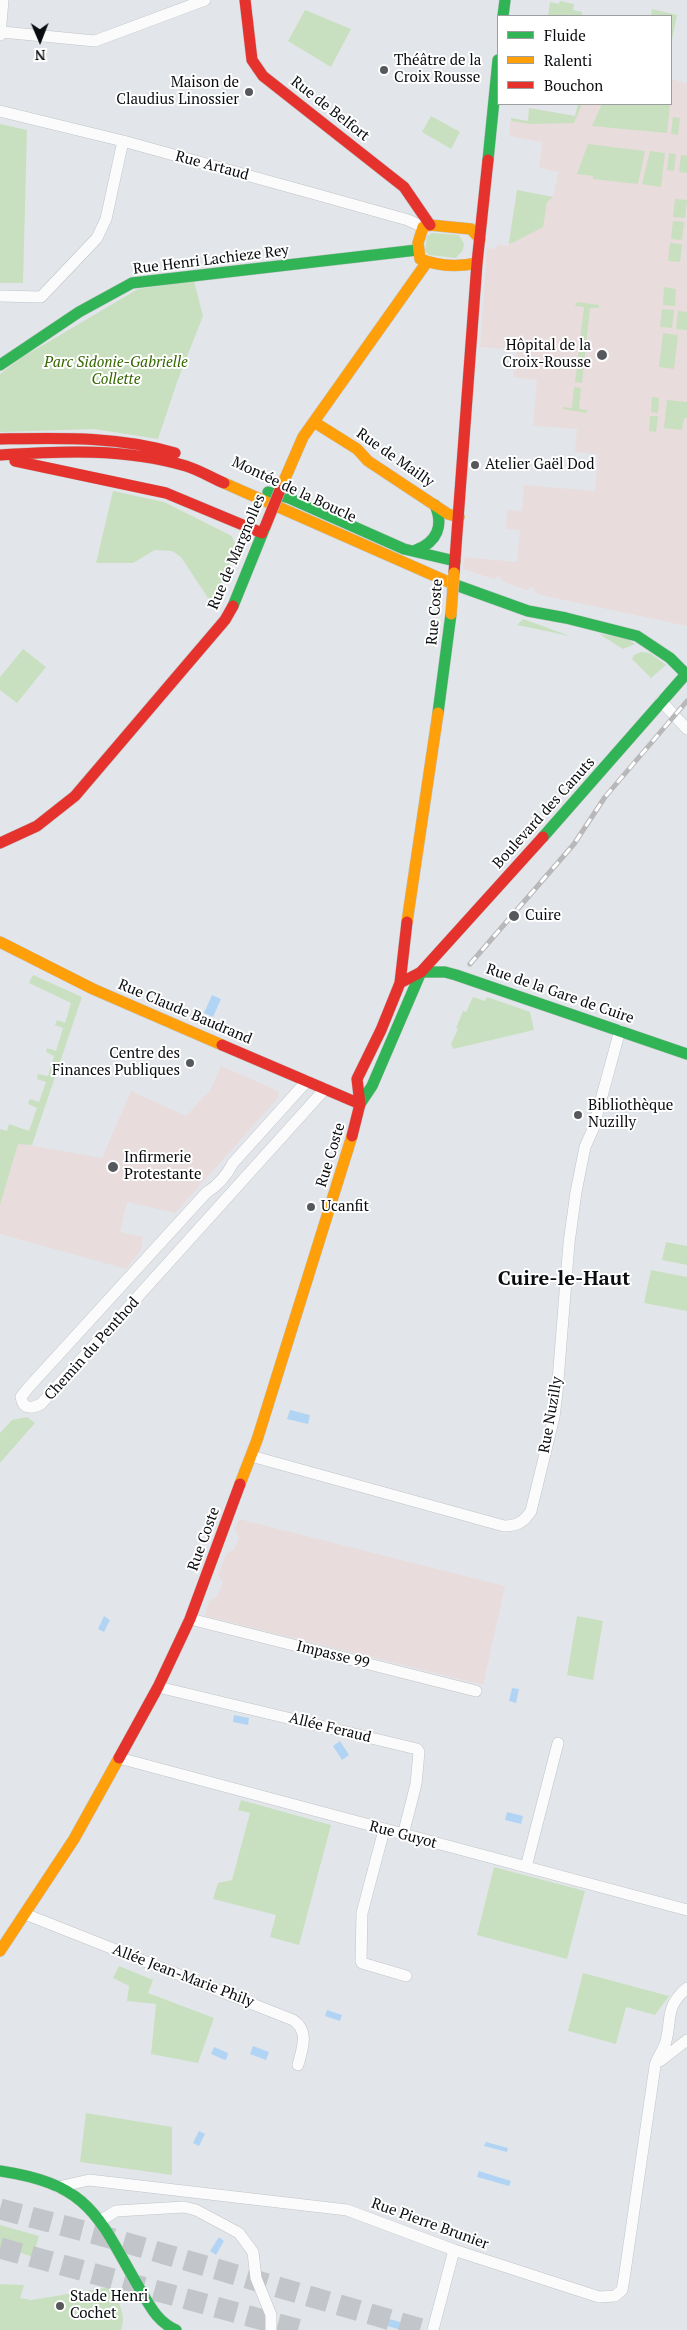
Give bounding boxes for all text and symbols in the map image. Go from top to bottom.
north arrow [15,15,65,65]
legend [497,15,672,105]
text: Fluide [544,25,586,45]
text: N [35,46,46,65]
text: Ralenti [544,50,592,70]
place label: Théâtre de la Croix Rousse [394,52,481,87]
marker: Théâtre de la Croix Rousse [378,64,390,76]
street label: Rue de Belfort [287,73,373,145]
place label: Maison de Claudius Linossier [116,74,239,109]
text: Bouchon [544,75,603,95]
marker: Maison de Claudius Linossier [243,86,255,98]
street label: Rue Artaud [173,148,251,184]
street label: Rue Henri Lachieze Rey [132,242,290,278]
place label: Hôpital de la Croix-Rousse [502,337,591,372]
marker: Hôpital de la Croix-Rousse [595,348,609,362]
park label: Parc Sidonie-Gabrielle Collette [44,354,188,389]
street label: Rue de Mailly [353,425,437,491]
street label: Montée de la Boucle [229,453,359,527]
place label: Atelier Gaël Dod [485,456,594,474]
marker: Atelier Gaël Dod [469,459,481,471]
street label: Rue de Margnolles [205,492,269,612]
street label: Rue Coste [423,578,447,646]
street label: Boulevard des Canuts [489,754,599,872]
place label: Cuire [525,907,561,925]
marker: Cuire [507,909,521,923]
street label: Rue de la Gare de Cuire [484,960,636,1028]
street label: Rue Claude Baudrand [115,976,255,1048]
place label: Centre des Finances Publiques [52,1045,180,1080]
marker: Centre des Finances Publiques [184,1057,196,1069]
place label: Bibliothèque Nuzilly [588,1097,673,1132]
marker: Bibliothèque Nuzilly [572,1109,584,1121]
street label: Rue Coste [313,1121,349,1189]
place label: Infirmerie Protestante [124,1149,202,1184]
marker: Infirmerie Protestante [106,1160,120,1174]
place label: Ucanfit [321,1198,369,1216]
marker: Ucanfit [305,1201,317,1213]
district label: Cuire-le-Haut [498,1267,630,1291]
street label: Chemin du Penthod [41,1294,143,1404]
street label: Rue Nuzilly [535,1375,567,1455]
street label: Rue Coste [184,1505,224,1573]
street label: Impasse 99 [295,1637,371,1673]
street label: Allée Feraud [287,1709,373,1747]
street label: Rue Guyot [367,1817,439,1853]
street label: Allée Jean-Marie Phily [110,1941,256,2011]
street label: Rue Pierre Brunier [369,2194,491,2254]
place label: Stade Henri Cochet [70,2288,148,2323]
marker: Stade Henri Cochet [54,2300,66,2312]

